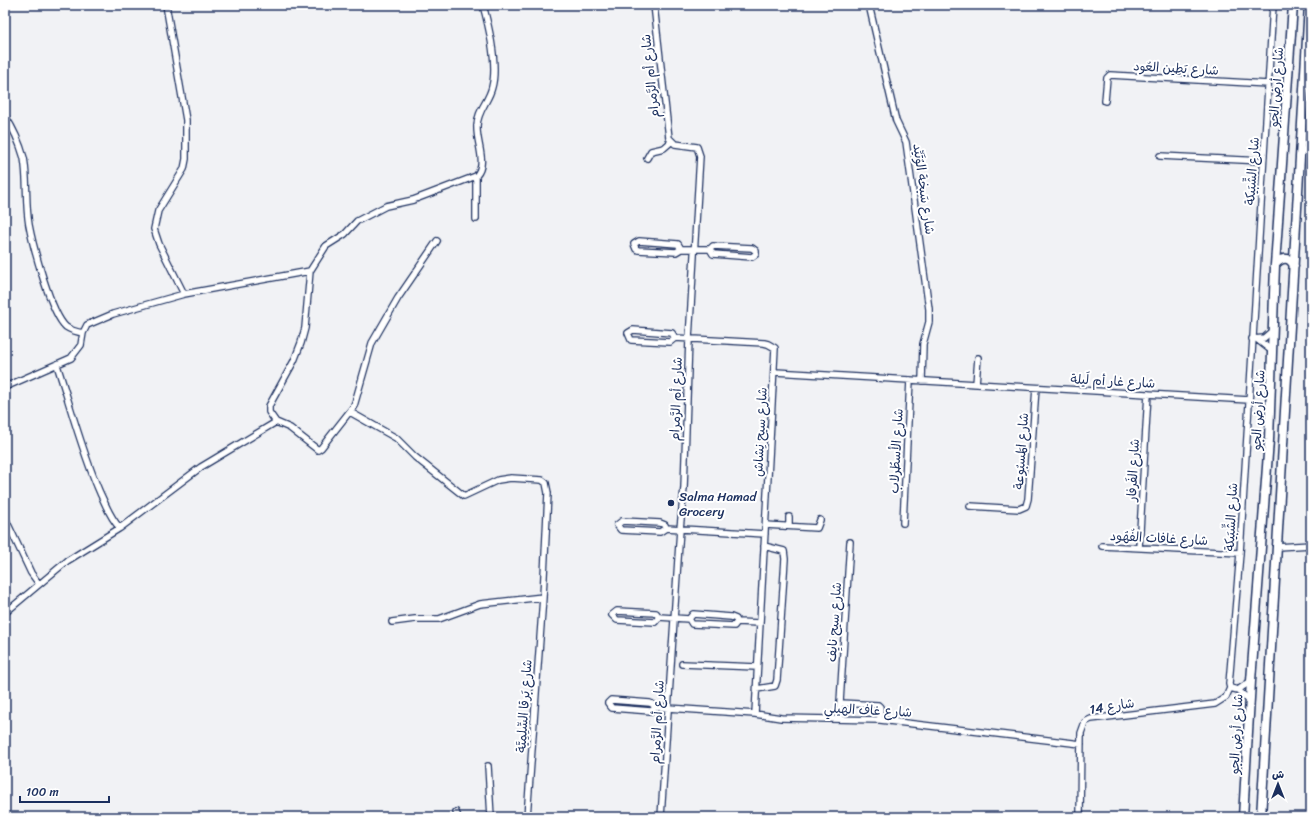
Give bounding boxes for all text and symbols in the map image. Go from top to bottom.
street label: شارع أم الرَّمرام [634,33,666,119]
street label: شارع أرض الجو [1262,46,1290,129]
street label: شارع بَطِين العُود [1133,54,1219,82]
street label: شارع الشِّبَيكة [1238,136,1266,206]
street label: شارع سَبخة الوُتَيِّد [906,142,942,236]
street label: شارع أم الرَّمرام [663,356,689,442]
street label: شارع غار أم لَيلة [1070,367,1156,395]
street label: شارع أرض الجو [1244,369,1272,452]
street label: شارع سيح نِشاش [746,387,774,477]
street label: شارع الأسطُرلاب [882,408,910,494]
street label: شارع المَسبُوعة [1007,412,1035,490]
street label: شارع الفَرفار [1120,438,1146,503]
street label: شارع الشِّبَيكة [1218,482,1244,552]
place label: Salma Hamad Grocery [679,485,758,523]
marker: Salma Hamad Grocery [666,498,676,508]
street label: شارع غافات الفُهُود [1109,524,1209,552]
street label: شارع سيح نايِف [820,581,848,663]
street label: شارع بَرقا السِّلِمِيَّة [509,659,539,753]
street label: شارع أم الرَّمرام [643,679,671,765]
street label: شارع 14 [1088,691,1136,721]
street label: شارع أرض الجو [1222,693,1250,776]
street label: شارع غاف الهيلي [823,696,913,724]
north arrow [1258,764,1298,804]
text: ش [1272,765,1284,784]
scale bar [20,778,109,804]
text: 100 m [26,781,59,803]

